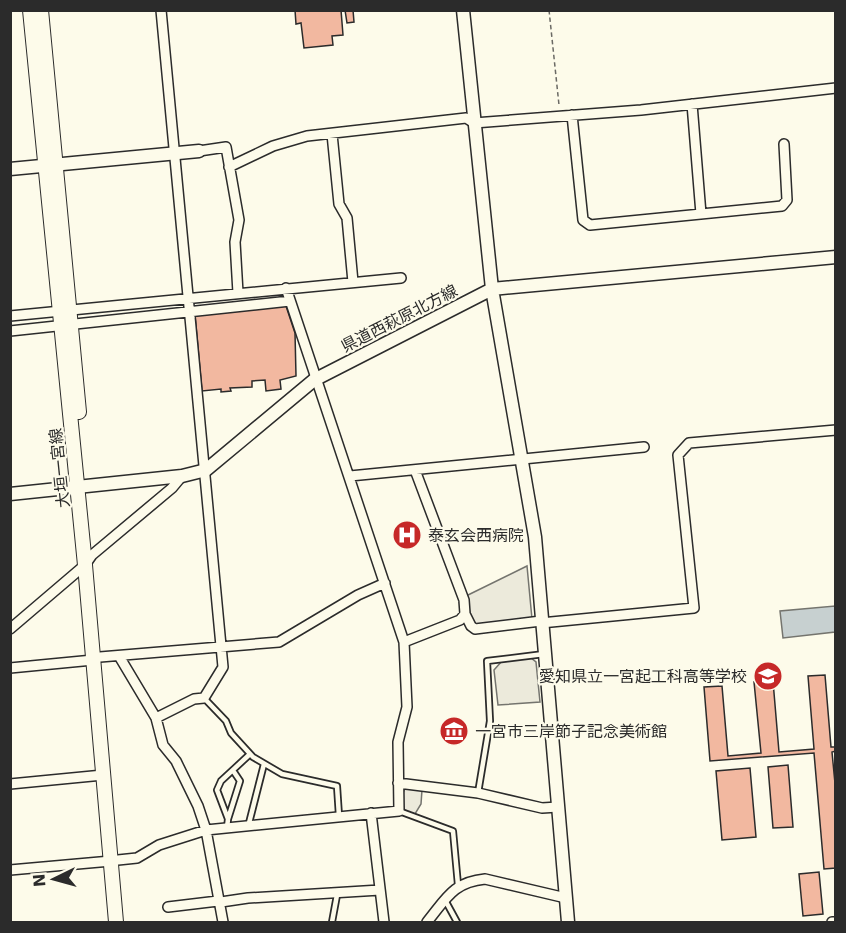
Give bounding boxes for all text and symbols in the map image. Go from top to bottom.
street label: 県道西萩原北方線 [338,281,461,356]
street label: 大垣一宮線 [46,427,73,509]
hospital icon: 泰玄会西病院 [391,519,423,551]
place label: 泰玄会西病院 [428,526,524,545]
school or university icon: 愛知県立一宮起工科高等学校 [752,660,784,692]
place label: 愛知県立一宮起工科高等学校 [539,667,747,686]
museum icon: 一宮市三岸節子記念美術館 [438,715,470,747]
place label: 一宮市三岸節子記念美術館 [475,722,667,741]
north arrow [24,849,84,909]
text: N [30,873,50,888]

